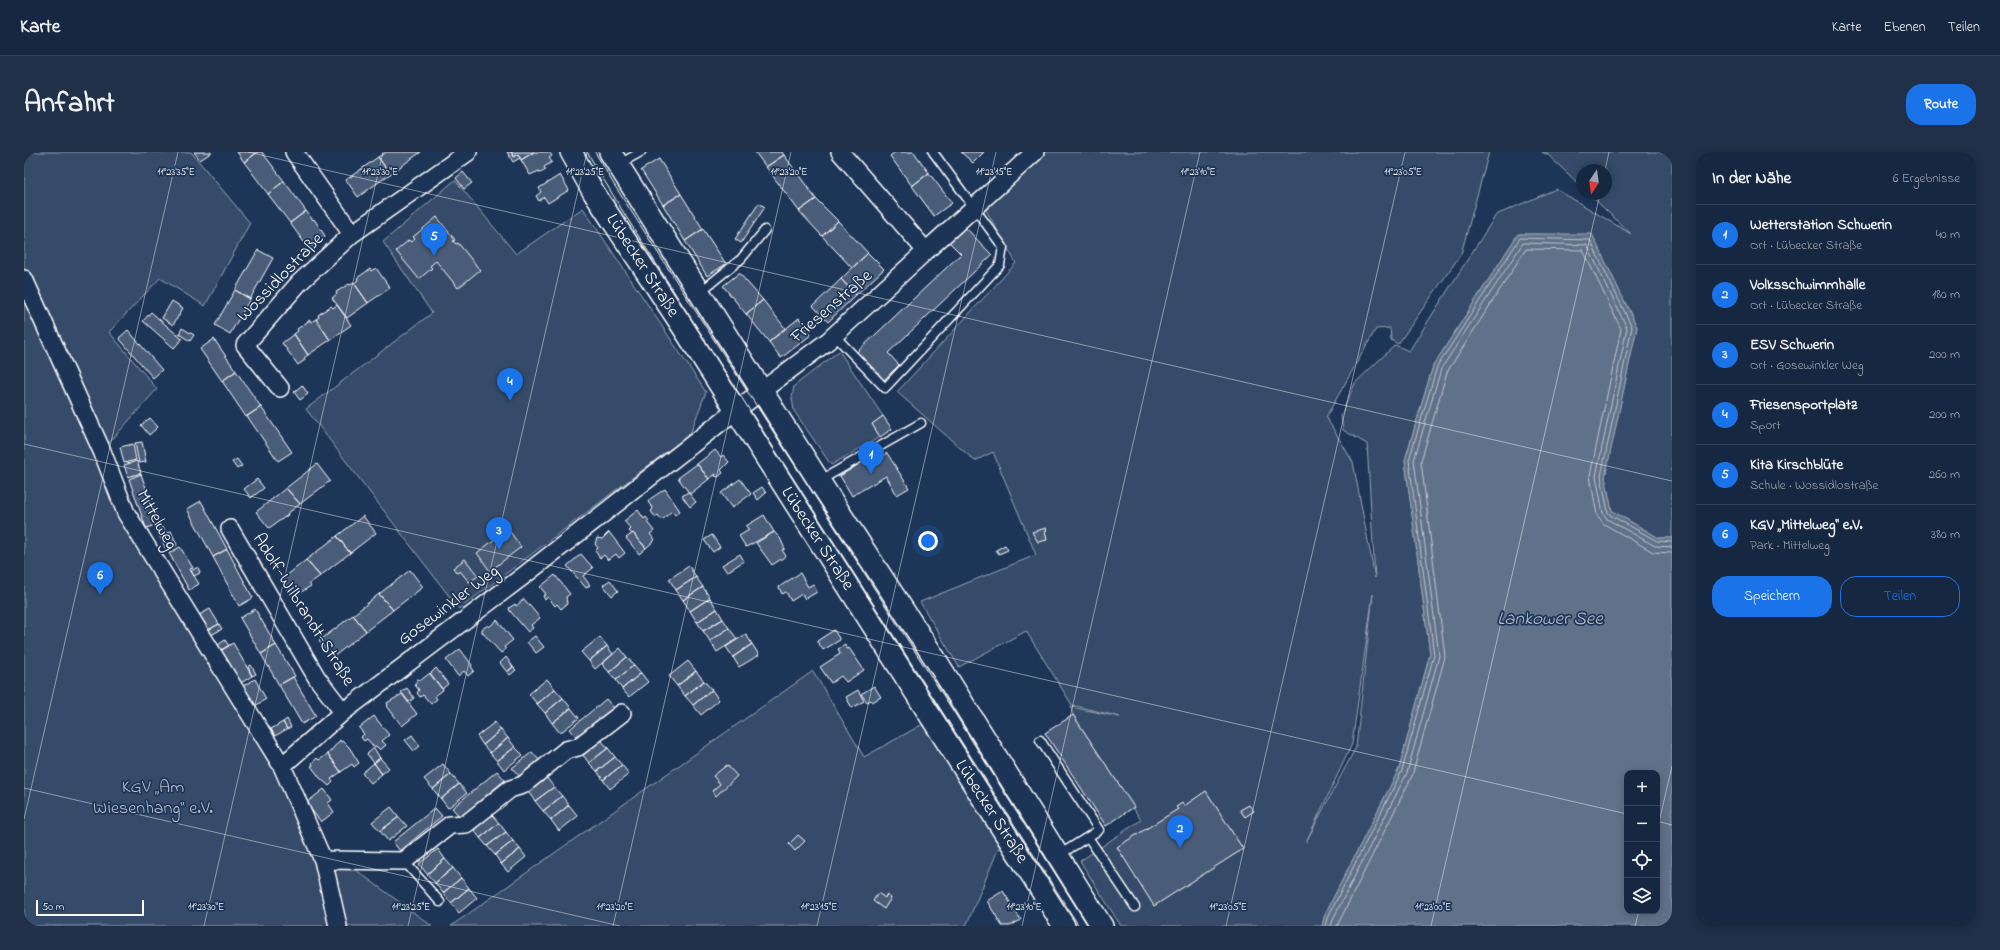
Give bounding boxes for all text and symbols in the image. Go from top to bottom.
text: Karte [20,14,60,41]
text: Karte [1832,17,1861,38]
text: Ebenen [1883,17,1926,38]
text: Teilen [1948,17,1980,38]
text: Anfahrt [24,84,115,125]
button: Route [1906,84,1976,125]
north arrow [1576,164,1612,200]
text: 11°23'35"E [157,165,195,180]
text: 11°23'30"E [362,165,398,180]
text: 11°23'25"E [566,165,604,180]
text: 11°23'20"E [771,165,807,180]
text: 11°23'15"E [976,165,1012,180]
text: 11°23'10"E [1180,165,1216,180]
text: 11°23'05"E [1384,165,1422,180]
text: In der Nähe [1712,166,1791,191]
text: 6 Ergebnisse [1893,169,1960,188]
street label: Lübecker Straße [599,209,686,324]
text: Wetterstation Schwerin [1750,214,1892,236]
pin: 5 [421,223,447,256]
text: 1 [1723,225,1727,244]
text: 40 m [1936,225,1960,244]
street label: Wossidlostraße [232,227,331,329]
text: Ort · Lübecker Straße [1750,236,1862,255]
street label: Friesenstraße [785,263,879,351]
text: Volksschwimmhalle [1750,274,1865,296]
text: 2 [1722,285,1728,304]
text: 180 m [1932,285,1960,304]
text: Ort · Lübecker Straße [1750,296,1862,315]
text: ESV Schwerin [1750,334,1834,356]
text: 3 [1722,345,1728,364]
text: 200 m [1929,345,1960,364]
text: Ort · Gosewinkler Weg [1750,356,1864,375]
pin: 4 [497,368,523,401]
text: Friesensportplatz [1750,394,1857,416]
text: 4 [1722,405,1728,424]
text: 200 m [1929,405,1960,424]
text: Sport [1750,416,1781,435]
pin: 1 [858,441,884,474]
text: Kita Kirschblüte [1750,454,1843,476]
text: 5 [1721,465,1729,484]
text: 260 m [1929,465,1960,484]
text: Schule · Wossidlostraße [1750,476,1878,495]
street label: Lübecker Straße [774,482,861,597]
street label: Mittelweg [128,485,183,555]
text: KGV „Mittelweg“ e.V. [1750,514,1863,536]
pin: 3 [486,517,512,550]
text: 6 [1722,525,1728,544]
text: 380 m [1931,525,1960,544]
street label: Adolf-Wilbrandt-Straße [245,528,361,692]
your location [918,531,938,551]
text: Park · Mittelweg [1750,536,1830,555]
street label: Gosewinkler Weg [393,559,506,654]
pin: 6 [87,562,113,595]
button: Speichern [1712,576,1832,617]
button: Teilen [1840,576,1960,617]
water label: Lankower See [1497,606,1604,633]
street label: Lübecker Straße [948,755,1035,870]
map controls [1624,770,1660,914]
button: + [1624,770,1660,806]
park label: KGV „Am Wiesenhang“ e.V. [93,775,213,823]
button: − [1624,806,1660,842]
pin: 2 [1167,815,1193,848]
button: locate [1624,842,1660,878]
button: layers [1624,878,1660,914]
scale bar [36,898,144,917]
text: 50 m [42,899,64,915]
text: 11°23'30"E [188,900,224,915]
text: 11°23'25"E [392,900,430,915]
text: 11°23'20"E [597,900,633,915]
text: 11°23'15"E [801,900,837,915]
text: 11°23'10"E [1006,900,1042,915]
text: 11°23'05"E [1209,900,1247,915]
text: 11°23'00"E [1415,900,1451,915]

